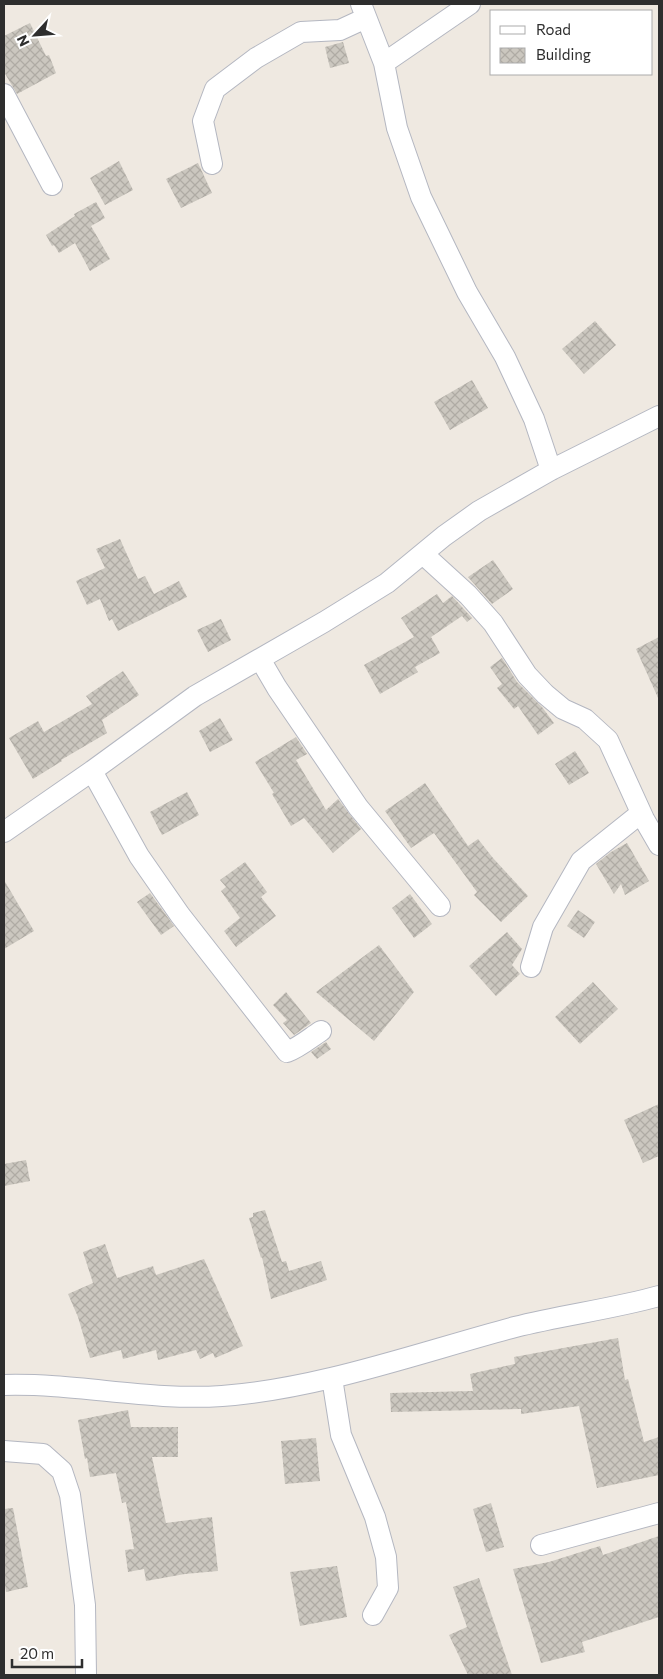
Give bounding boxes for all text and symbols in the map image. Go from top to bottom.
north arrow [10,10,60,60]
legend [490,10,653,75]
text: Road [536,20,571,38]
text: N [13,32,33,49]
text: Building [536,45,591,63]
scale bar [12,1636,82,1668]
text: 20 m [20,1644,54,1662]

